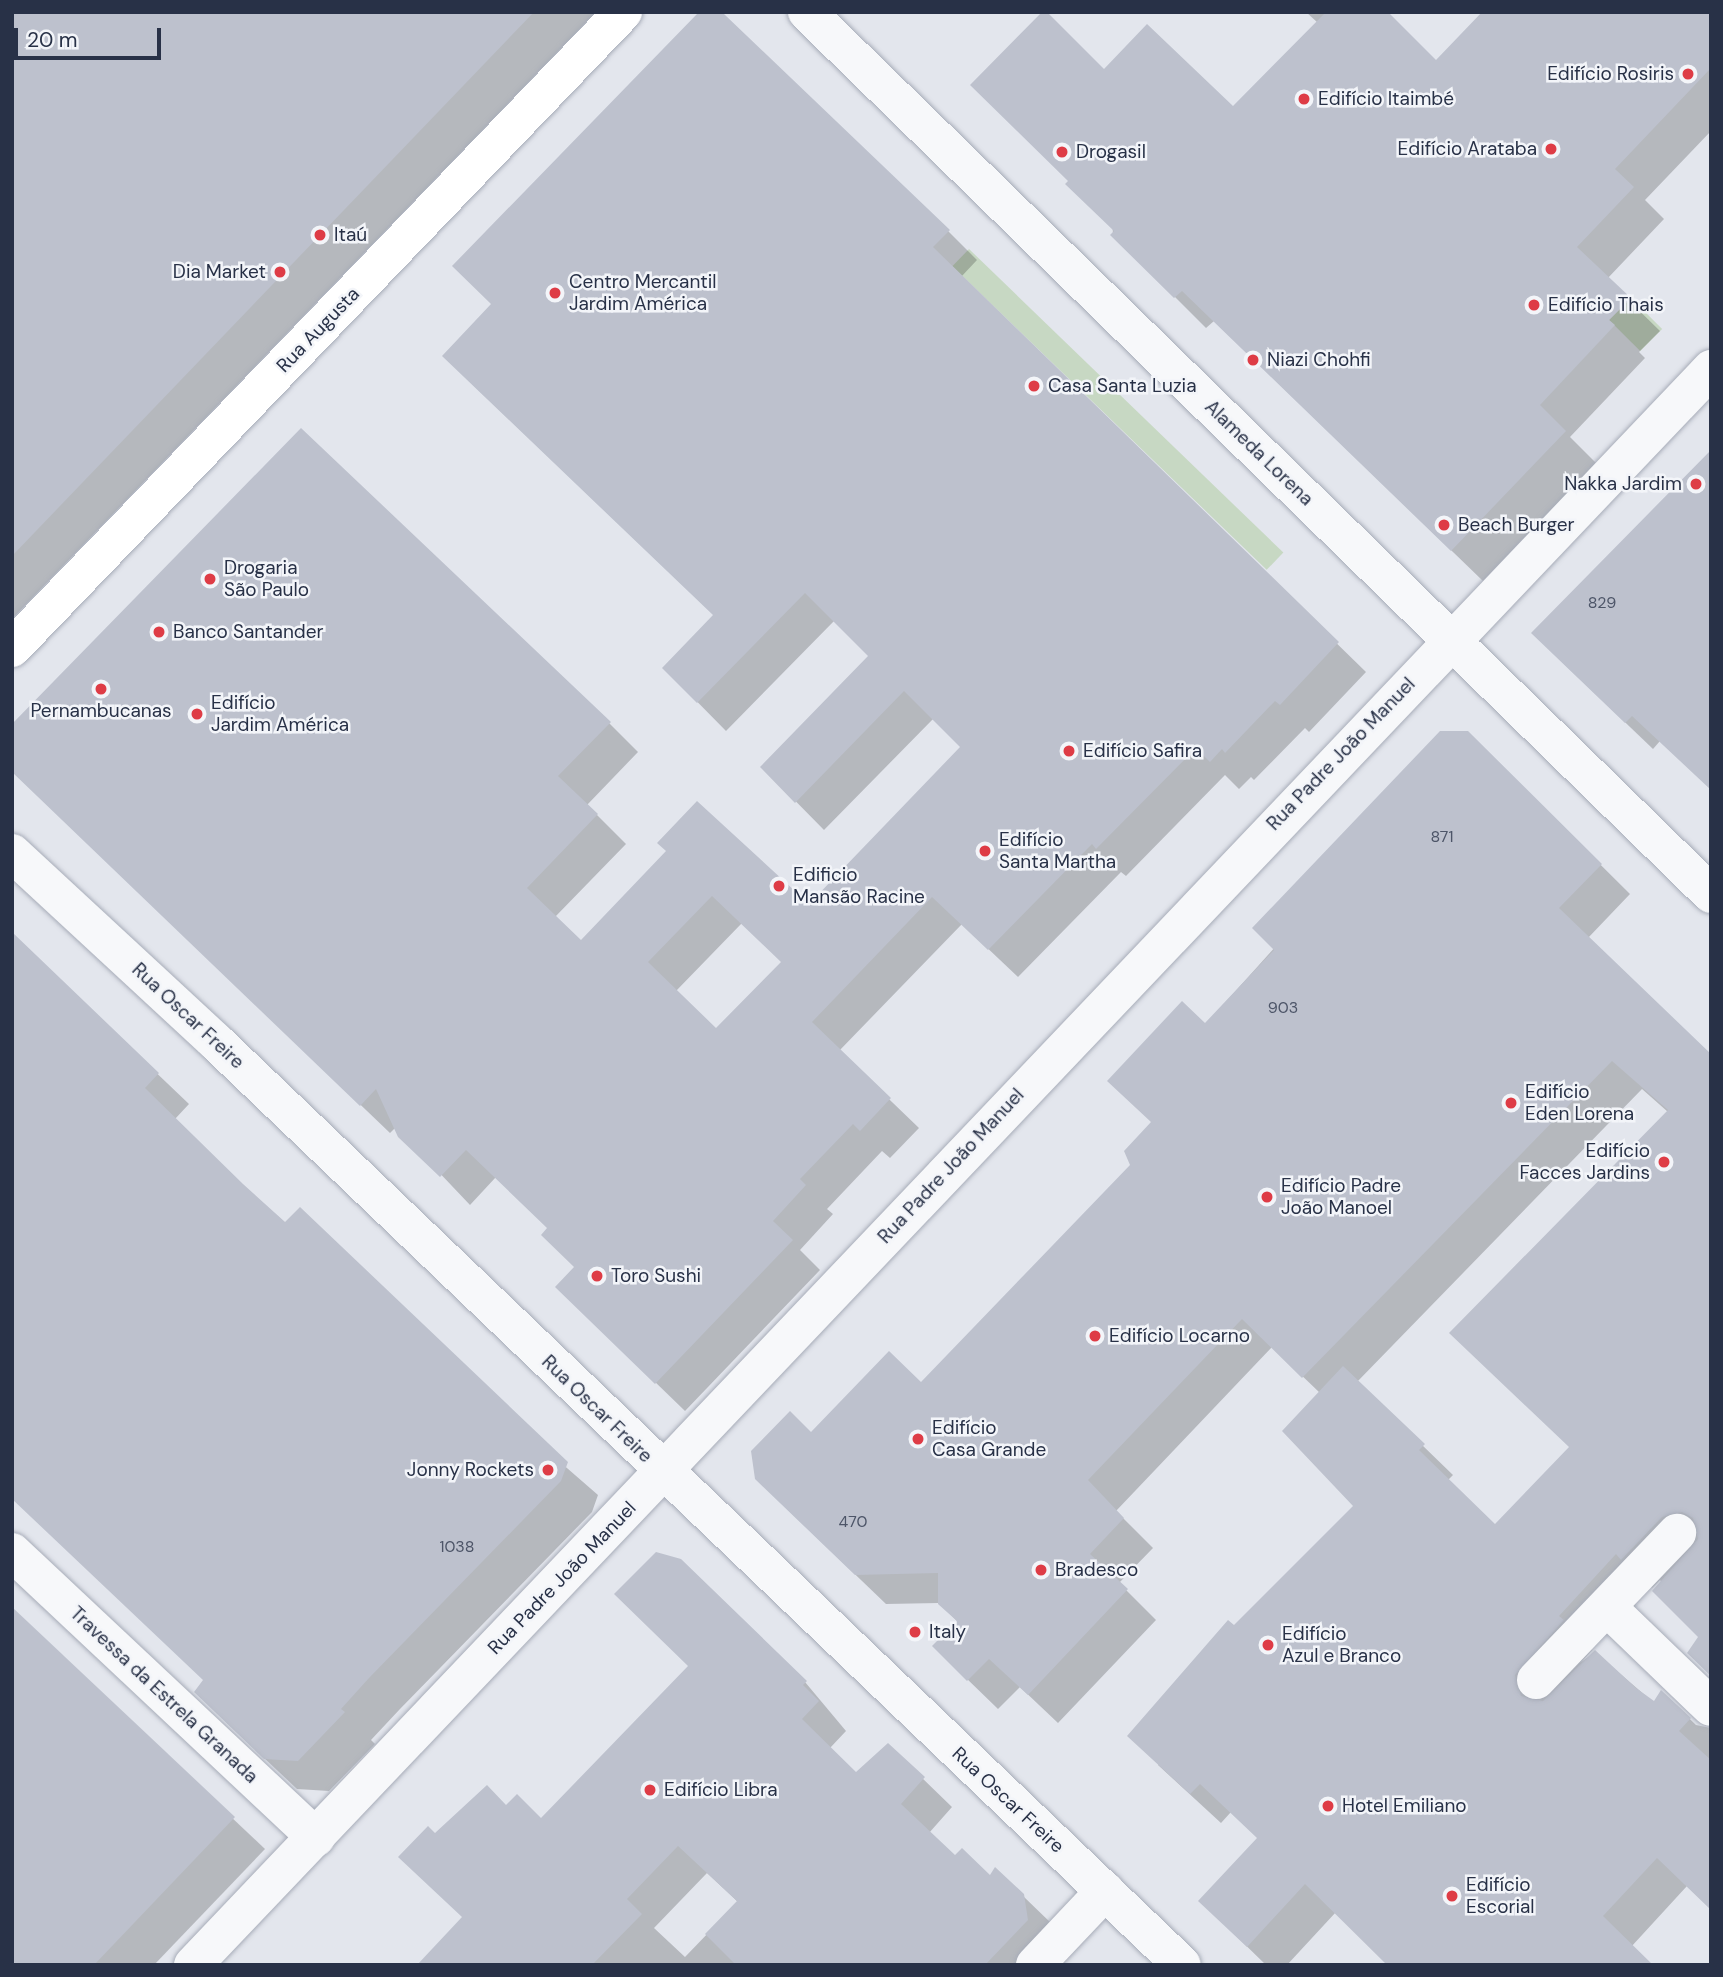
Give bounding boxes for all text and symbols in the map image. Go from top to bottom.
scale bar [18,14,164,58]
text: 20 m [27,26,78,54]
place label: Edifício Rosiris [1547,63,1674,85]
marker: Edifício Rosiris [1680,66,1696,82]
place label: Edifício Itaimbé [1318,88,1454,110]
marker: Edifício Itaimbé [1296,91,1312,107]
place label: Edifício Arataba [1398,138,1537,160]
place label: Drogasil [1076,141,1146,163]
marker: Edifício Arataba [1543,141,1559,157]
marker: Drogasil [1054,144,1070,160]
place label: Itaú [334,224,367,246]
marker: Itaú [312,227,328,243]
place label: Dia Market [173,261,266,283]
marker: Dia Market [272,264,288,280]
place label: Centro Mercantil Jardim América [569,271,717,315]
street label: Rua Augusta [272,283,364,377]
marker: Centro Mercantil Jardim América [547,285,563,301]
place label: Edifício Thais [1548,294,1664,316]
marker: Edifício Thais [1526,297,1542,313]
place label: Niazi Chohfi [1267,349,1371,371]
marker: Niazi Chohfi [1245,352,1261,368]
place label: Casa Santa Luzia [1048,375,1196,397]
marker: Casa Santa Luzia [1026,378,1042,394]
street label: Alameda Lorena [1200,396,1318,510]
place label: Nakka Jardim [1564,473,1682,495]
marker: Nakka Jardim [1688,476,1704,492]
place label: Beach Burger [1458,514,1575,536]
marker: Beach Burger [1436,517,1452,533]
place label: Drogaria São Paulo [224,557,309,601]
marker: Drogaria São Paulo [202,571,218,587]
house number: 829 [1588,593,1616,613]
place label: Banco Santander [173,621,324,643]
marker: Banco Santander [151,624,167,640]
street label: Rua Padre João Manuel [1262,673,1420,835]
marker: Pernambucanas [93,681,109,697]
place label: Edifício Jardim América [211,692,349,736]
place label: Pernambucanas [30,700,172,722]
marker: Edifício Jardim América [189,706,205,722]
place label: Edifício Safira [1083,740,1202,762]
marker: Edifício Safira [1061,743,1077,759]
house number: 871 [1431,827,1453,847]
place label: Edifício Santa Martha [999,829,1116,873]
marker: Edifício Santa Martha [977,843,993,859]
place label: Edificio Mansão Racine [793,864,925,908]
marker: Edificio Mansão Racine [771,878,787,894]
street label: Rua Oscar Freire [127,958,249,1074]
house number: 903 [1268,998,1298,1018]
place label: Edifício Eden Lorena [1525,1081,1634,1125]
street label: Rua Padre João Manuel [873,1084,1029,1248]
marker: Edifício Eden Lorena [1503,1095,1519,1111]
place label: Edifício Facces Jardins [1520,1140,1650,1184]
marker: Edifício Facces Jardins [1656,1154,1672,1170]
place label: Edifício Padre João Manoel [1281,1175,1401,1219]
marker: Edifício Padre João Manoel [1259,1189,1275,1205]
place label: Toro Sushi [611,1265,701,1287]
marker: Toro Sushi [589,1268,605,1284]
place label: Edifício Locarno [1109,1325,1250,1347]
marker: Edifício Locarno [1087,1328,1103,1344]
street label: Rua Oscar Freire [537,1351,657,1467]
place label: Edifício Casa Grande [932,1417,1046,1461]
marker: Edifício Casa Grande [910,1431,926,1447]
place label: Jonny Rockets [407,1459,534,1481]
marker: Jonny Rockets [540,1462,556,1478]
street label: Rua Padre João Manuel [483,1497,641,1659]
house number: 470 [839,1512,867,1532]
house number: 1038 [439,1537,475,1557]
place label: Bradesco [1055,1559,1138,1581]
marker: Bradesco [1033,1562,1049,1578]
street label: Travessa da Estrela Granada [65,1602,263,1788]
place label: Italy [929,1621,966,1643]
place label: Edifício Azul e Branco [1282,1623,1401,1667]
marker: Italy [907,1624,923,1640]
marker: Edifício Azul e Branco [1260,1637,1276,1653]
street label: Rua Oscar Freire [947,1742,1069,1858]
place label: Edifício Libra [664,1779,777,1801]
marker: Edifício Libra [642,1782,658,1798]
place label: Hotel Emiliano [1342,1795,1467,1817]
marker: Hotel Emiliano [1320,1798,1336,1814]
place label: Edifício Escorial [1466,1874,1535,1918]
marker: Edifício Escorial [1444,1888,1460,1904]

